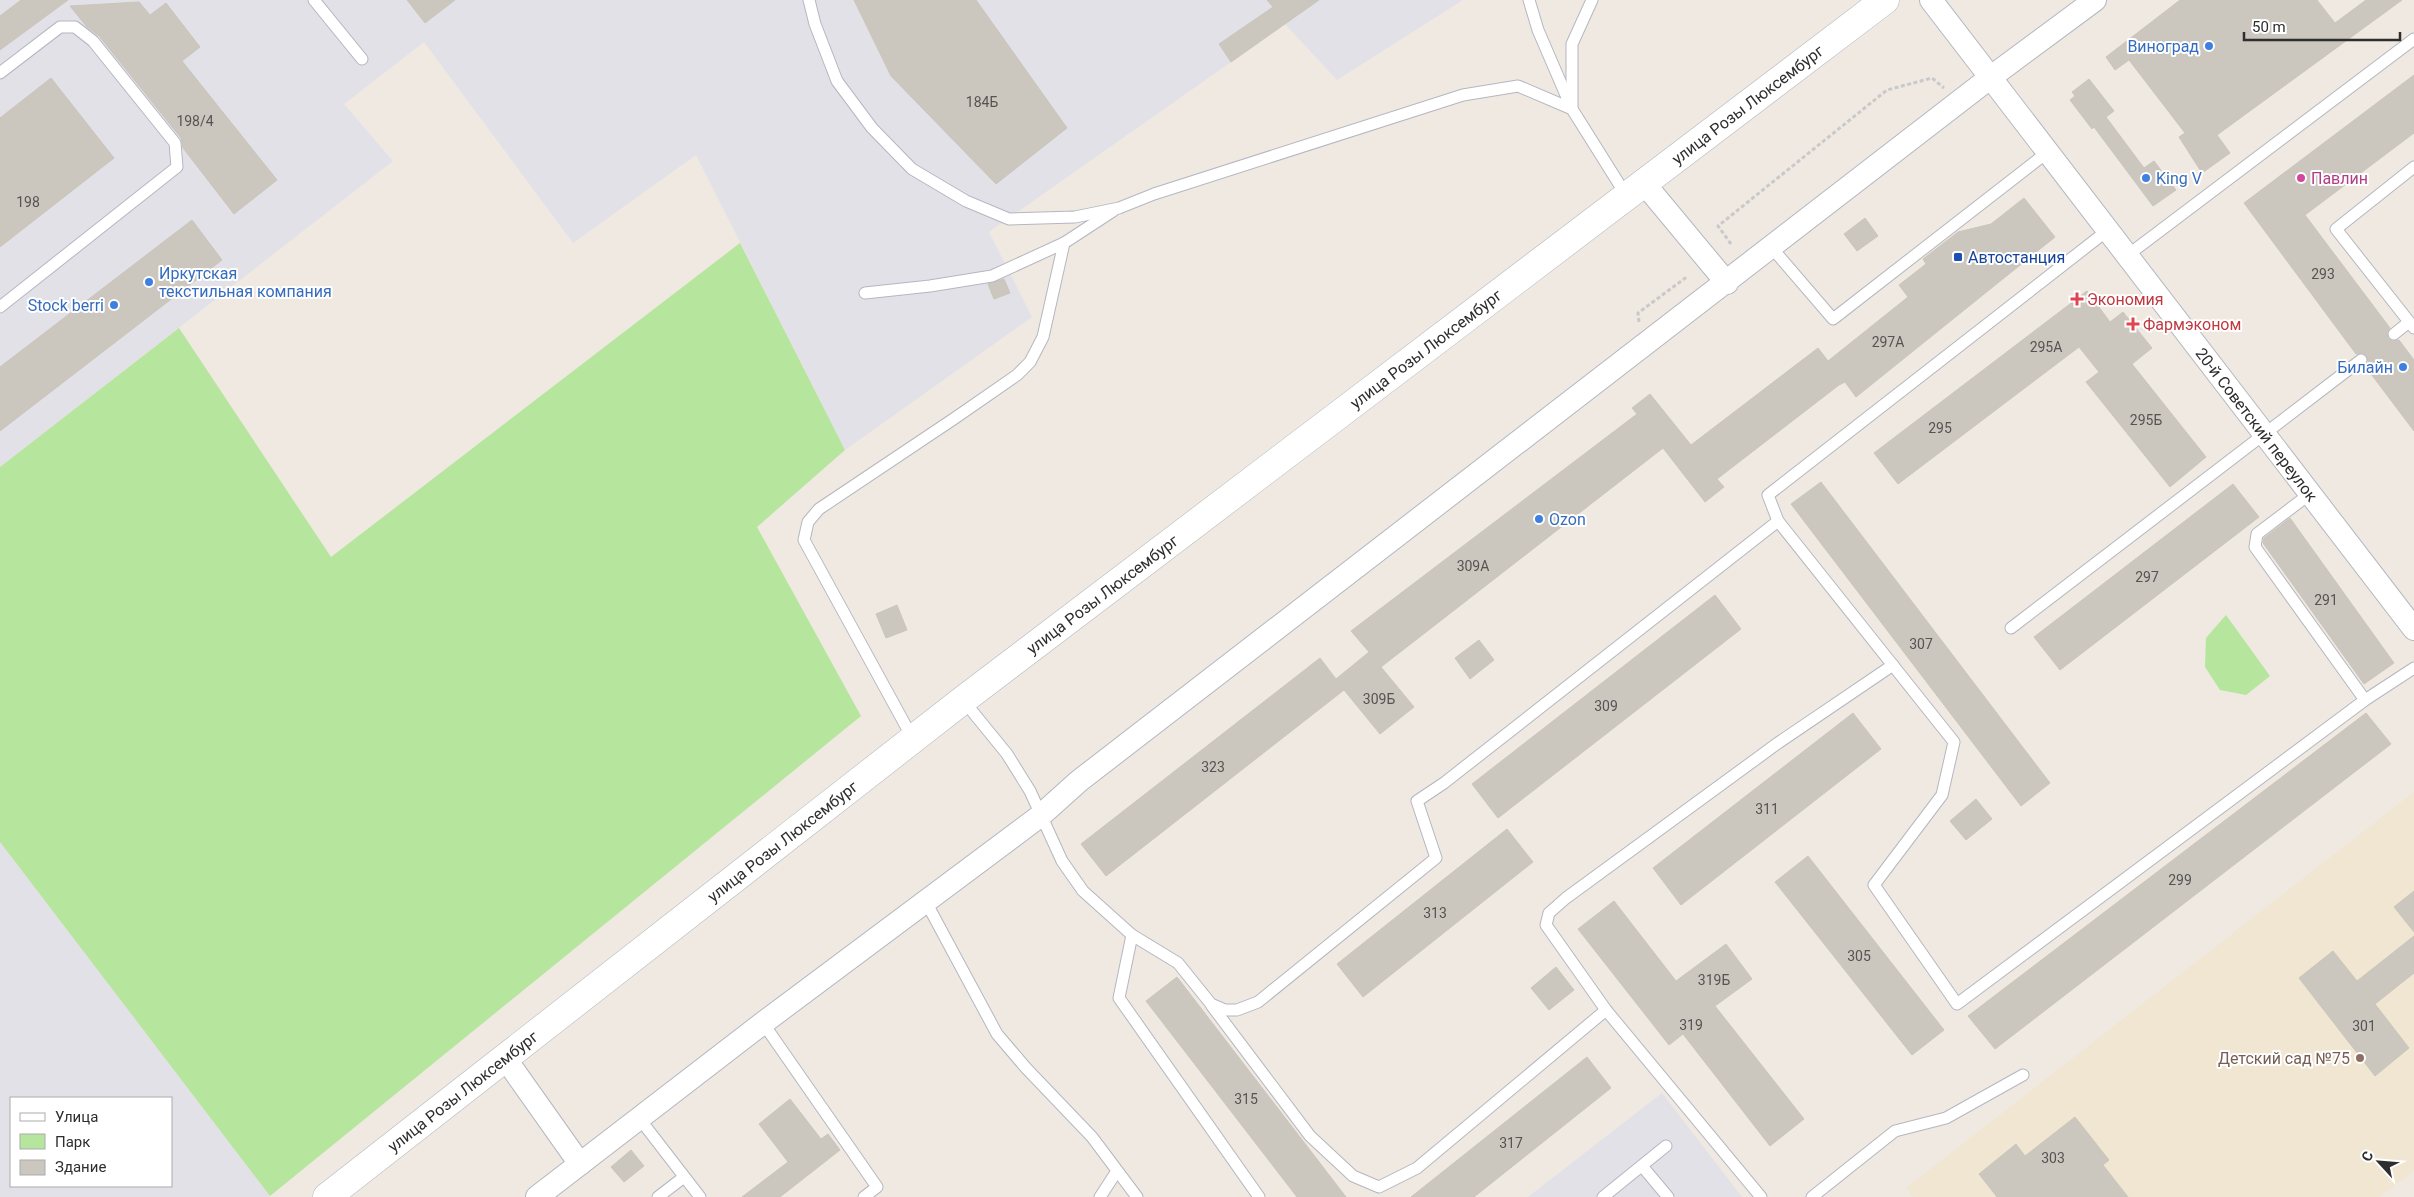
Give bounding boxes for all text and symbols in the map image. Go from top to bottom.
scale bar [2244,10,2400,42]
text: 50 m [2252,18,2286,36]
place label: Виноград [2127,37,2199,56]
marker: Виноград [2203,40,2215,52]
street label: улица Розы Люксембург [1668,41,1827,168]
house number: 184Б [966,94,998,110]
house number: 198/4 [176,113,214,129]
place label: King V [2156,169,2202,188]
place label: Павлин [2311,169,2368,188]
marker: King V [2140,172,2152,184]
marker: Павлин [2295,172,2307,184]
house number: 198 [16,194,40,210]
place label: Автостанция [1968,248,2065,267]
marker: Автостанция [1952,251,1964,263]
place label: Иркутская текстильная компания [159,264,332,301]
house number: 293 [2311,266,2335,282]
marker: Иркутская текстильная компания [143,276,155,288]
street label: улица Розы Люксембург [1346,285,1506,413]
place label: Экономия [2087,290,2164,309]
marker: Экономия [2071,293,2083,305]
place label: Stock berri [28,296,104,315]
marker: Stock berri [108,299,120,311]
place label: Фармэконом [2143,315,2241,334]
marker: Фармэконом [2127,318,2139,330]
house number: 297А [1872,334,1904,350]
house number: 295А [2030,339,2062,355]
street label: 20-й Советский переулок [2191,344,2322,506]
place label: Билайн [2337,358,2393,377]
marker: Билайн [2397,361,2409,373]
house number: 295Б [2130,412,2162,428]
house number: 295 [1928,420,1952,436]
place label: Ozon [1549,510,1586,529]
marker: Ozon [1533,513,1545,525]
street label: улица Розы Люксембург [1023,531,1182,658]
house number: 309А [1457,558,1489,574]
house number: 297 [2135,569,2159,585]
house number: 291 [2314,592,2338,608]
house number: 307 [1909,636,1933,652]
house number: 309Б [1363,691,1395,707]
house number: 309 [1594,698,1618,714]
house number: 323 [1201,759,1225,775]
street label: улица Розы Люксембург [704,777,862,906]
house number: 311 [1755,801,1779,817]
house number: 299 [2168,872,2192,888]
house number: 313 [1423,905,1447,921]
house number: 305 [1847,948,1871,964]
house number: 319Б [1698,972,1730,988]
house number: 319 [1679,1017,1703,1033]
house number: 301 [2352,1018,2376,1034]
street label: улица Розы Люксембург [384,1027,542,1156]
place label: Детский сад №75 [2218,1049,2350,1068]
marker: Детский сад №75 [2354,1052,2366,1064]
house number: 315 [1234,1091,1258,1107]
legend [10,1097,172,1187]
text: Улица [55,1108,98,1126]
text: Парк [55,1133,90,1151]
house number: 317 [1499,1135,1523,1151]
north arrow [2354,1137,2404,1187]
text: С [2358,1149,2377,1164]
house number: 303 [2041,1150,2065,1166]
text: Здание [55,1158,106,1176]

